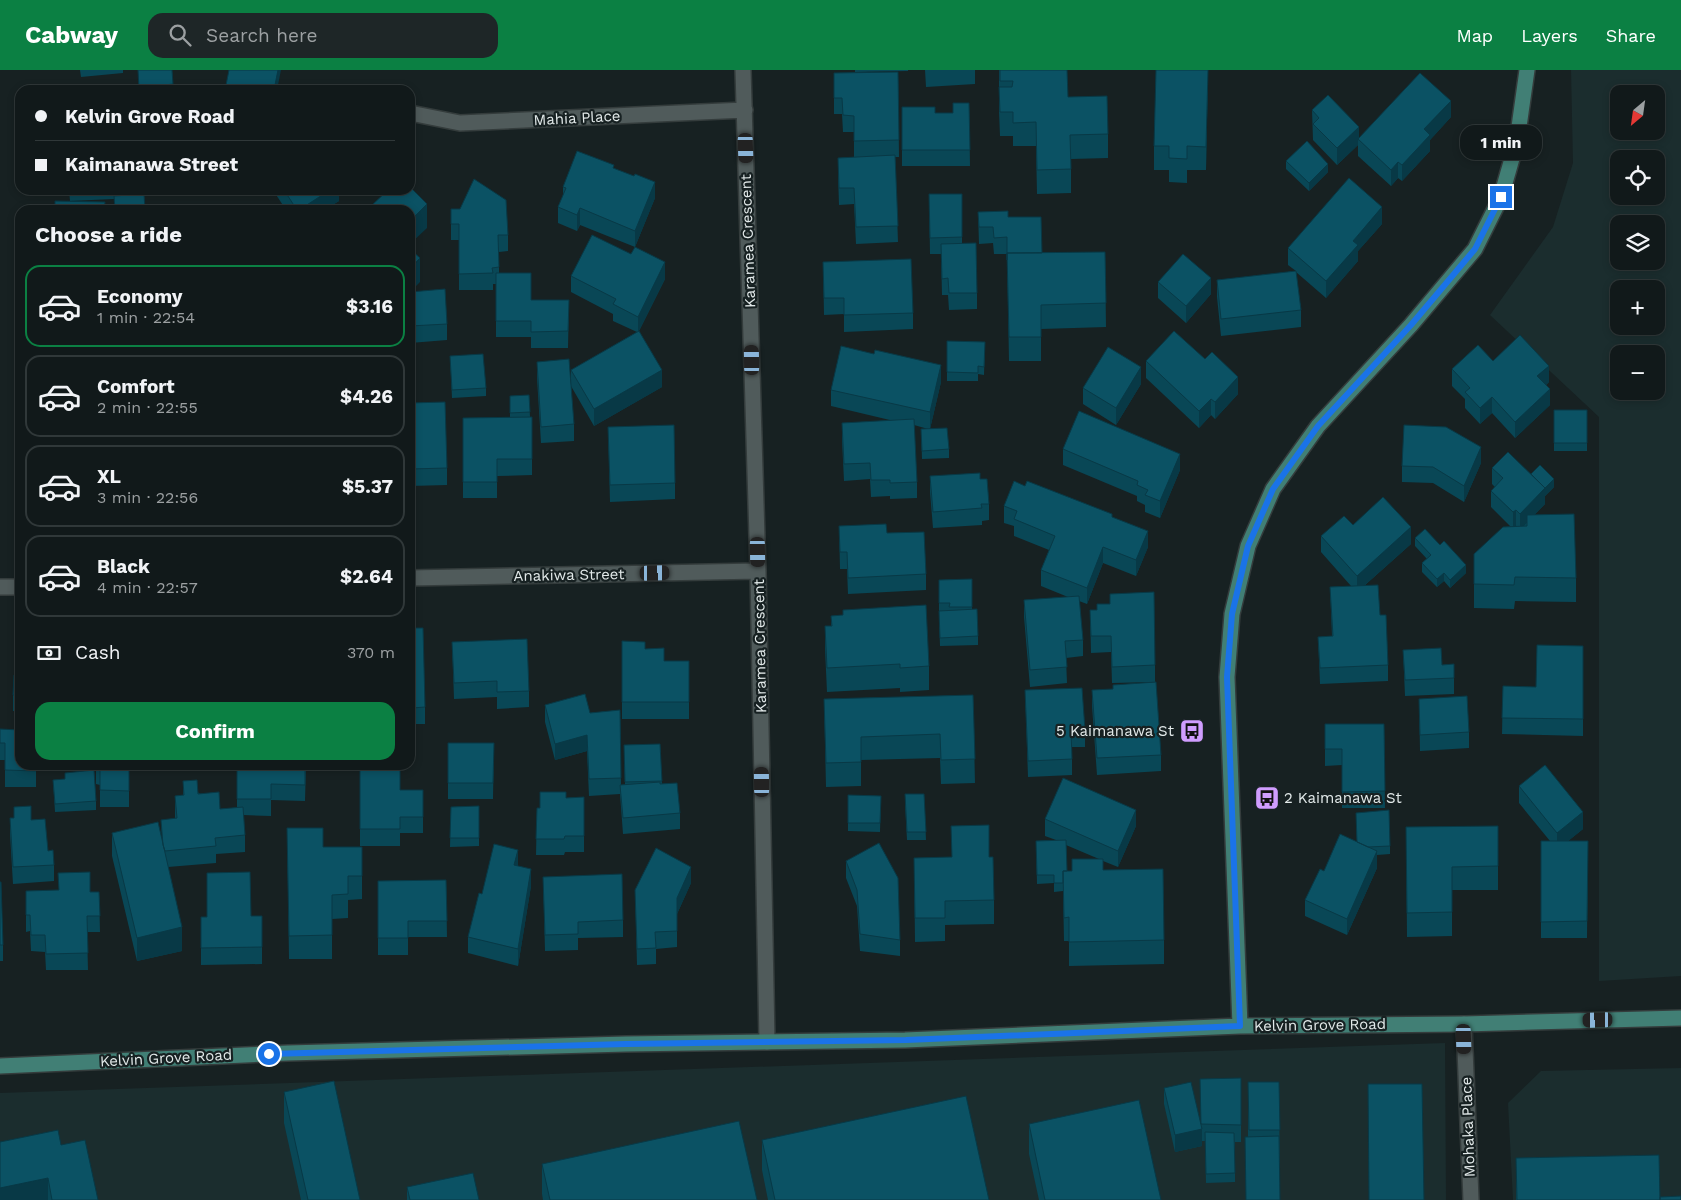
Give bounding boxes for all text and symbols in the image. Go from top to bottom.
search box [148,13,498,58]
text: Cabway [25,21,118,49]
icon: search [166,21,194,49]
text: Search here [206,24,317,47]
text: Map [1456,25,1493,46]
text: Layers [1521,25,1578,46]
text: Share [1606,25,1656,46]
north arrow [1610,85,1665,140]
map controls [1610,85,1665,400]
text: Kelvin Grove Road [65,105,235,128]
street label: Mahia Place [533,107,621,129]
callout: 1 min [1460,124,1542,160]
car [737,133,754,163]
text: 1 min [1480,133,1522,152]
button: locate [1610,150,1665,205]
text: Kaimanawa Street [65,153,238,176]
street label: Karamea Crescent [737,173,759,308]
route end [1490,186,1512,208]
button: layers [1610,215,1665,270]
text: Choose a ride [35,222,182,247]
button: + [1610,280,1665,335]
icon: car [37,284,82,329]
text: Economy [97,285,182,308]
text: $3.16 [346,295,393,318]
text: 1 min · 22:54 [97,308,195,327]
car [744,345,759,375]
button: − [1610,345,1665,400]
icon: car [37,374,82,419]
text: Comfort [97,375,175,398]
text: $4.26 [340,385,393,408]
text: 2 min · 22:55 [97,398,198,417]
icon: car [37,464,82,509]
text: XL [97,465,121,488]
text: $5.37 [342,475,393,498]
text: 3 min · 22:56 [97,488,198,507]
car [750,537,765,567]
icon: car [37,554,82,599]
text: Black [97,555,150,578]
text: $2.64 [340,565,393,588]
street label: Anakiwa Street [513,565,625,585]
car [639,565,670,581]
text: 4 min · 22:57 [97,578,198,597]
street label: Karamea Crescent [750,578,770,713]
icon: cash [35,639,63,667]
text: Cash [75,641,121,664]
text: 370 m [347,643,395,662]
button: Confirm [35,702,395,760]
bus stop icon: 5 Kaimanawa St [1179,718,1205,744]
place label: 5 Kaimanawa St [1056,722,1175,740]
car [754,767,769,797]
bus stop icon: 2 Kaimanawa St [1254,785,1280,811]
place label: 2 Kaimanawa St [1284,789,1403,807]
car [1582,1012,1613,1028]
street label: Kelvin Grove Road [1254,1015,1386,1035]
car [1455,1024,1472,1054]
route start [258,1043,280,1065]
street label: Kelvin Grove Road [99,1046,233,1070]
street label: Mohaka Place [1457,1077,1479,1177]

